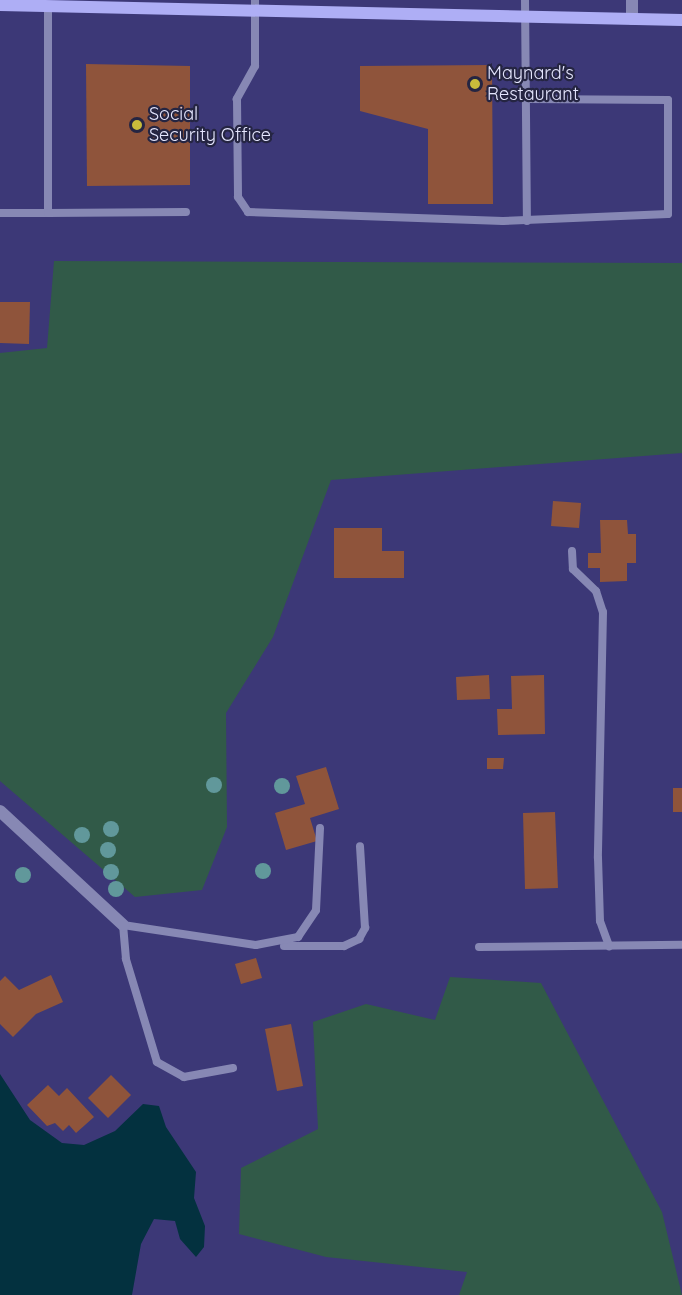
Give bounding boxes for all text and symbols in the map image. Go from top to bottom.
place label: Maynard's Restaurant [487,63,579,106]
marker: Maynard's Restaurant [468,77,482,91]
place label: Social Security Office [149,104,271,146]
marker: Social Security Office [130,118,144,132]

